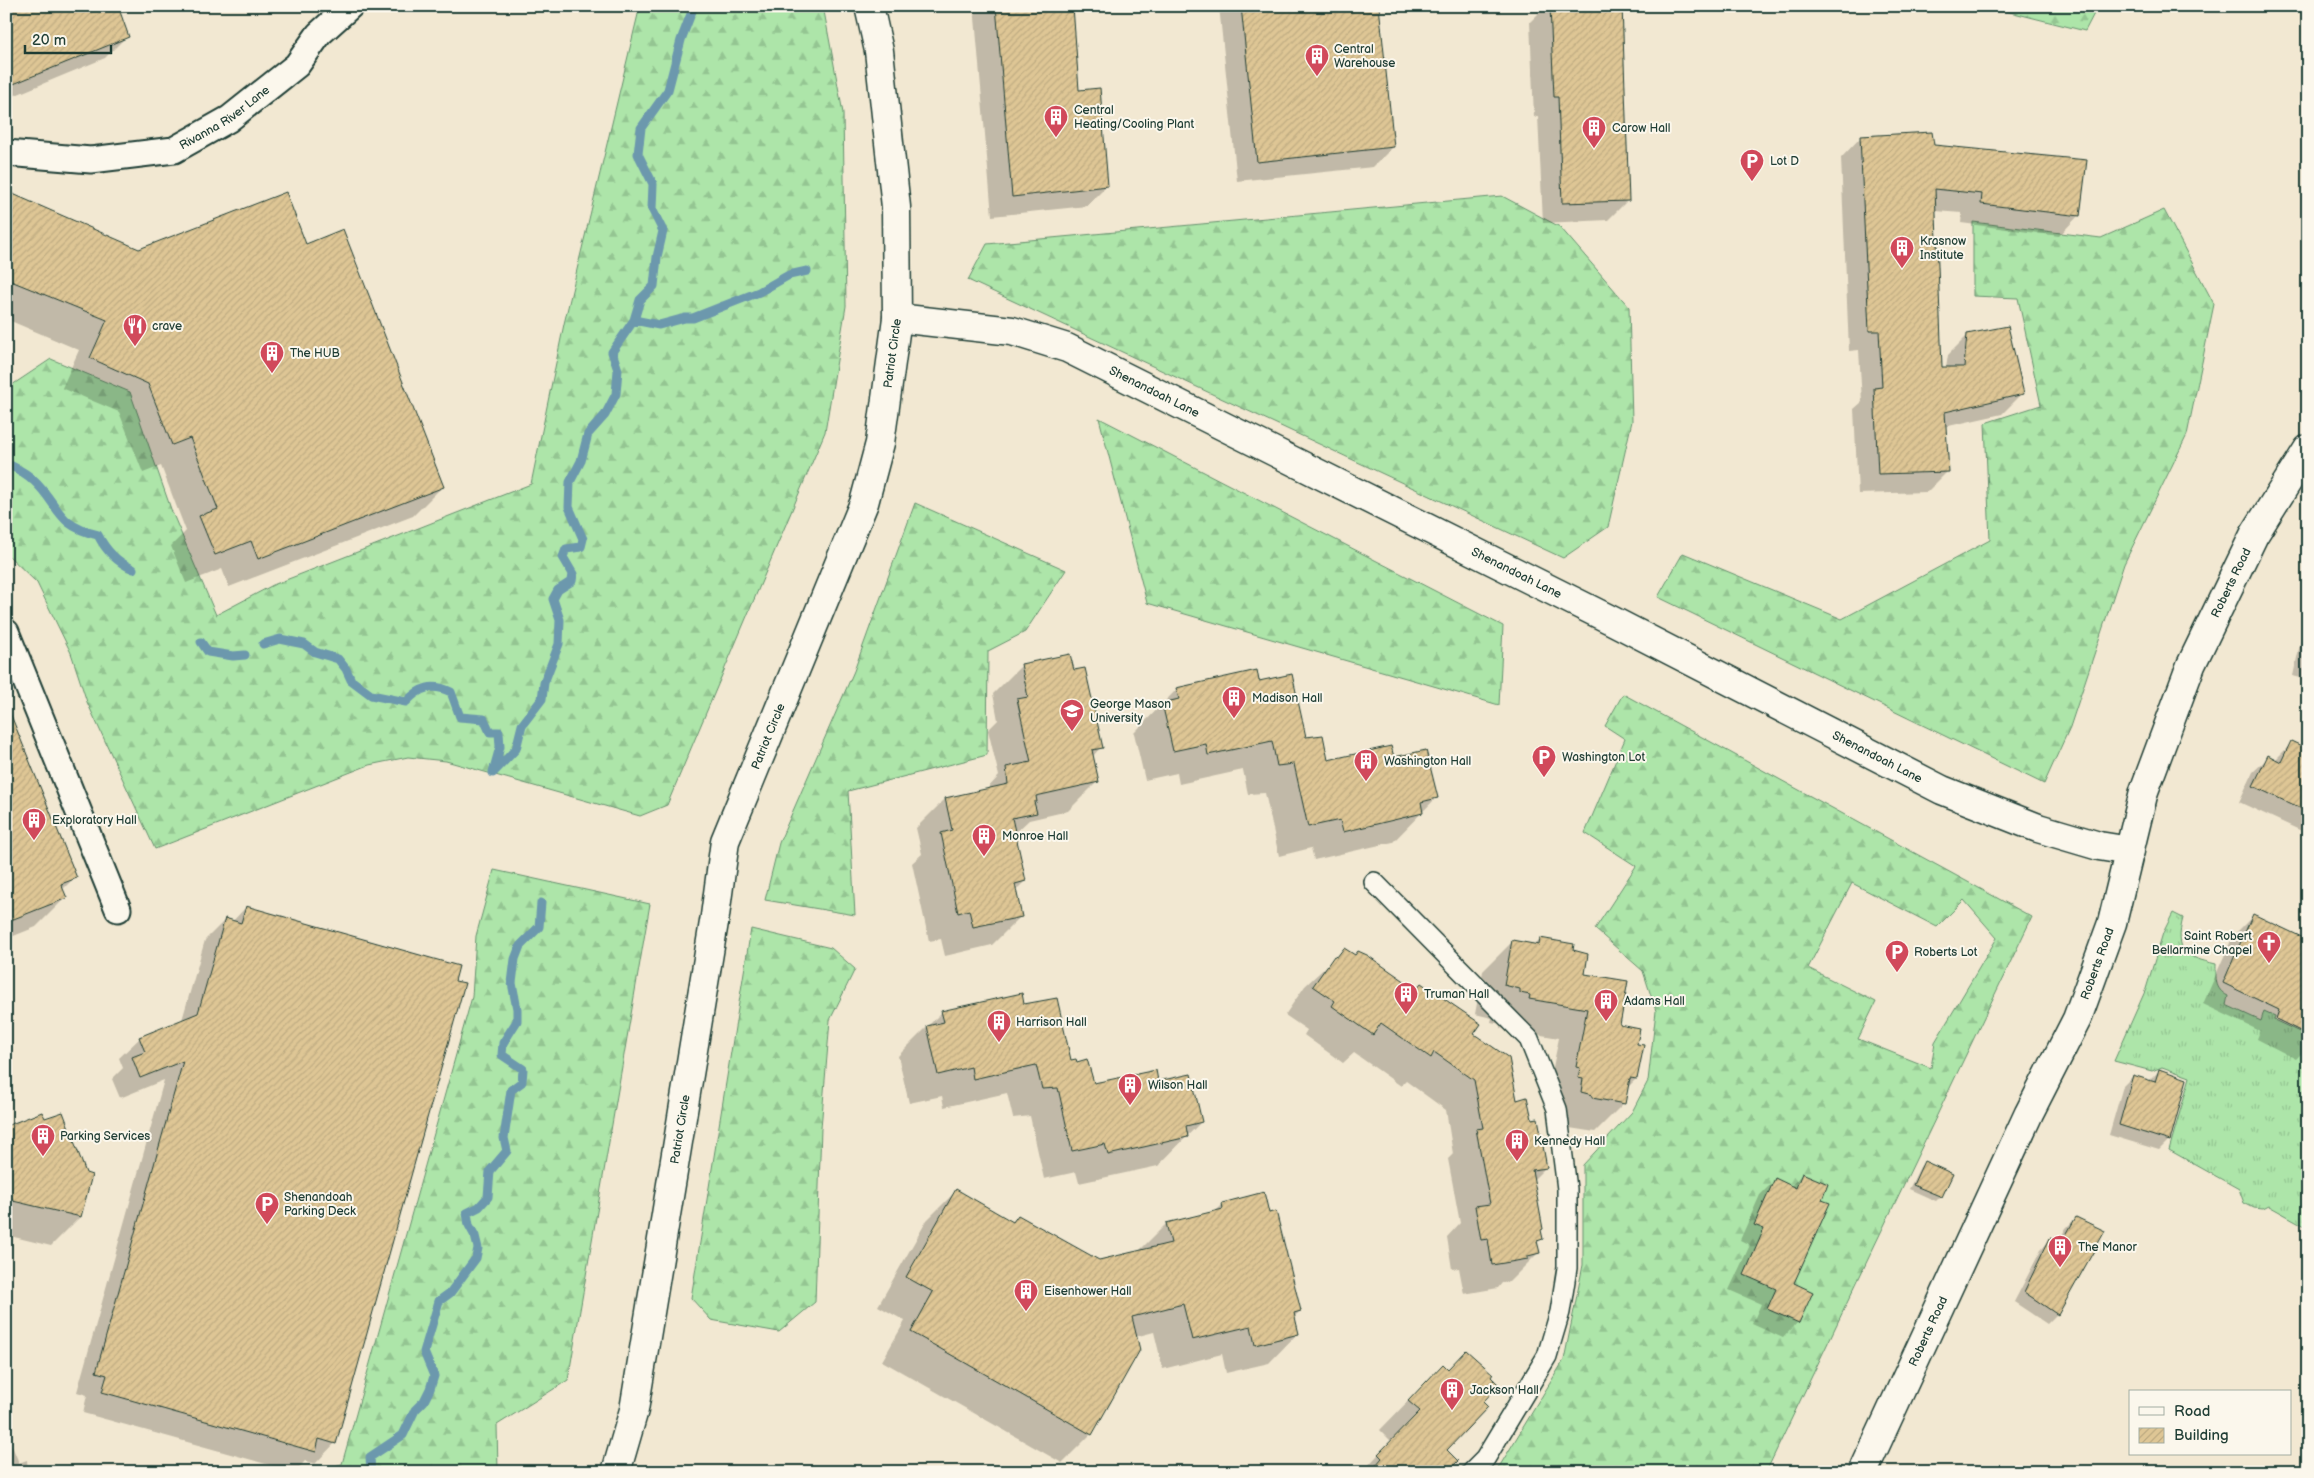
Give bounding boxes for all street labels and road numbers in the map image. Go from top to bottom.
street label: Rivanna River Lane [177,82,273,153]
street label: Patriot Circle [880,318,904,389]
street label: Shenandoah Lane [1107,363,1202,421]
street label: Shenandoah Lane [1469,544,1564,602]
street label: Roberts Road [2208,545,2254,620]
street label: Patriot Circle [748,701,788,772]
street label: Shenandoah Lane [1830,728,1925,786]
street label: Roberts Road [2077,925,2117,1002]
street label: Patriot Circle [667,1094,693,1165]
street label: Roberts Road [1905,1294,1951,1369]

